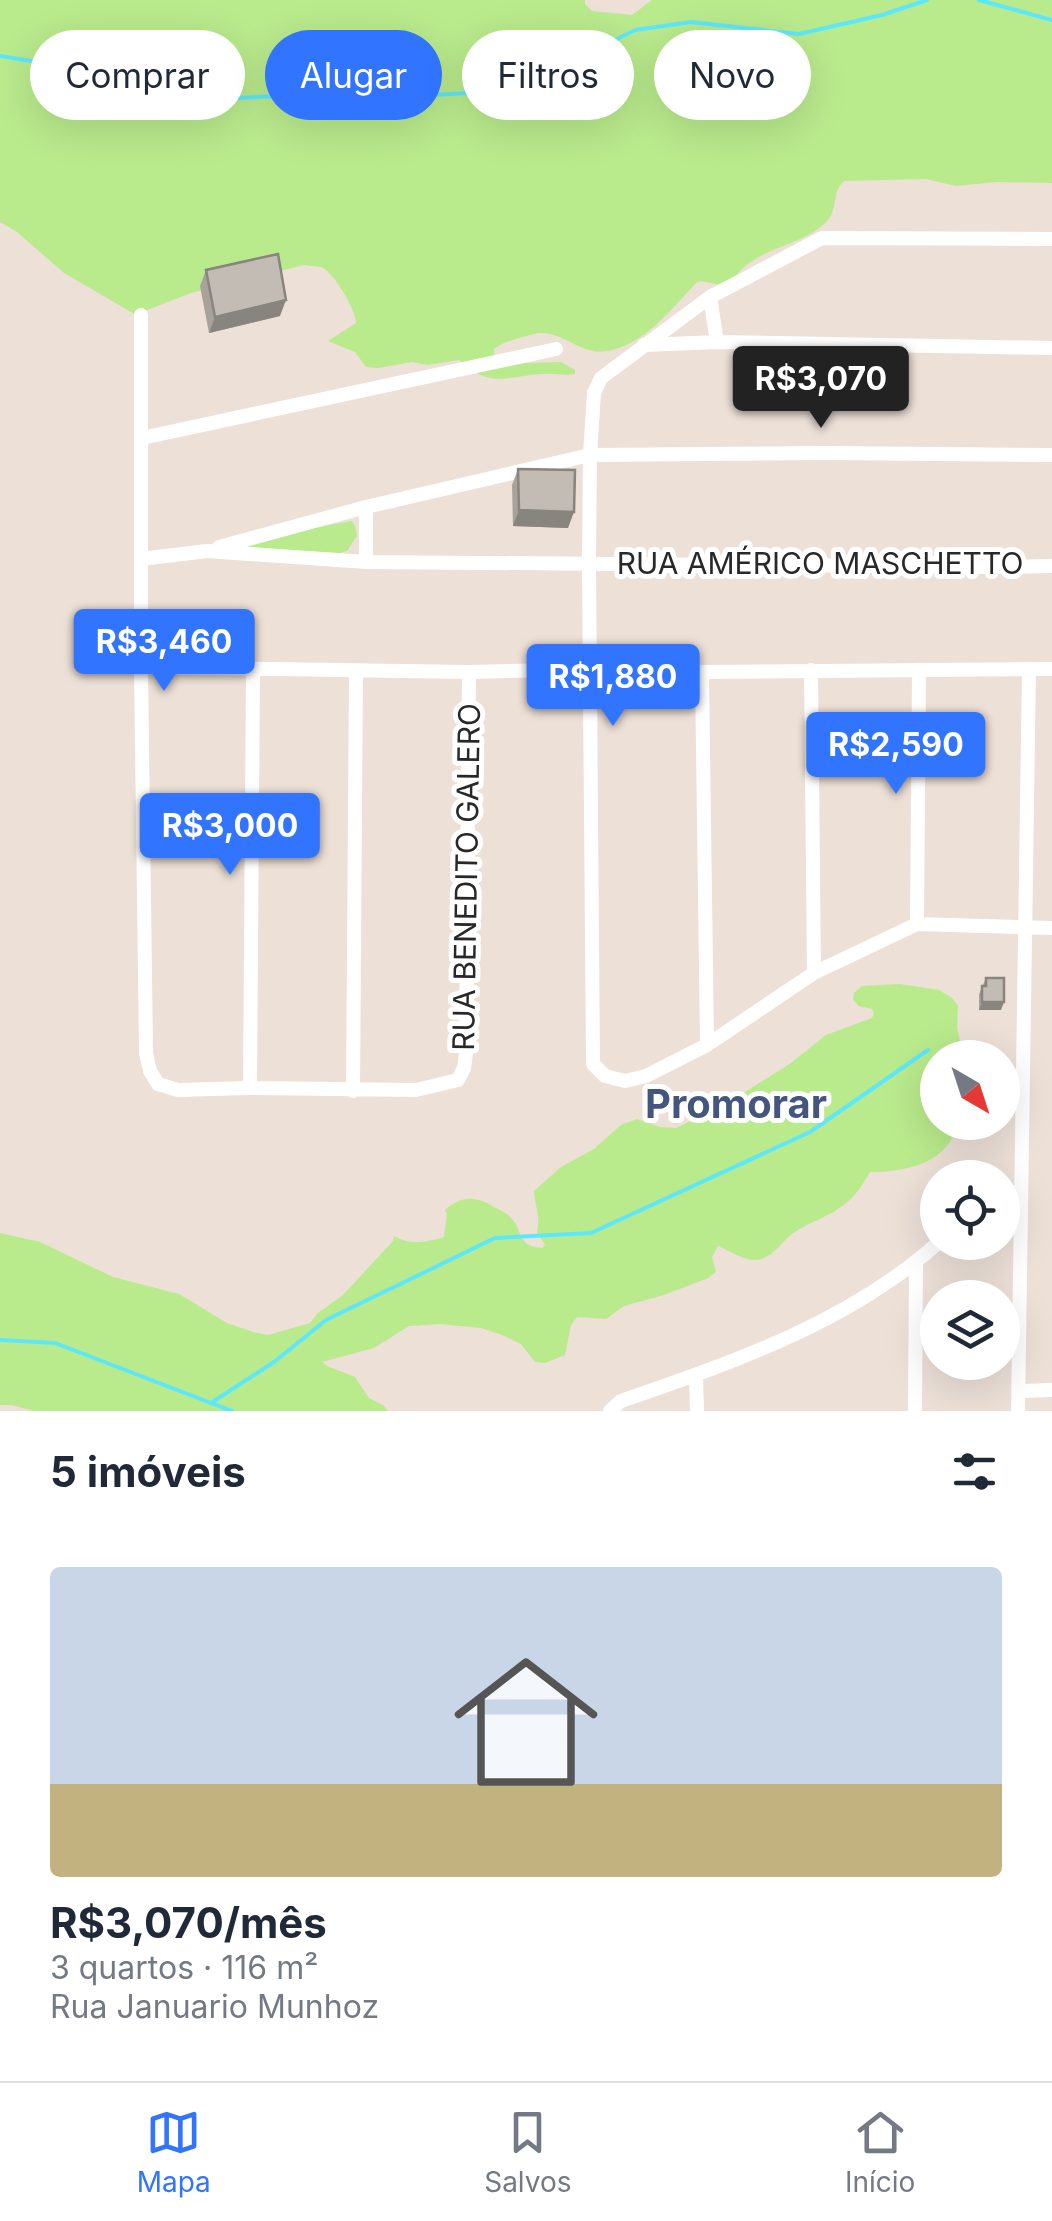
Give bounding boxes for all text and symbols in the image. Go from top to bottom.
chip: Comprar [30,30,245,120]
chip: Alugar [265,30,442,120]
chip: Filtros [462,30,634,120]
chip: Novo [654,30,811,120]
pin: R$3,070 [729,346,913,431]
text: R$3,070 [755,359,887,398]
street label: RUA AMÉRICO MASCHETTO [617,545,1023,581]
pin: R$3,460 [72,609,256,694]
text: R$3,460 [96,622,232,661]
pin: R$1,880 [521,644,705,729]
text: R$1,880 [549,657,677,696]
street label: RUA BENEDITO GALERO [445,703,487,1051]
pin: R$2,590 [804,712,988,797]
text: R$2,590 [828,725,964,764]
pin: R$3,000 [138,793,322,878]
text: R$3,000 [162,806,298,845]
north arrow [920,1040,1020,1140]
map controls [920,1040,1020,1380]
district label: Promorar [645,1079,827,1128]
button: locate [920,1160,1020,1260]
button: layers [920,1280,1020,1380]
icon: filters [947,1444,1002,1499]
text: 5 imóveis [50,1446,246,1497]
icon: home [436,1632,616,1812]
text: R$3,070/mês [50,1897,327,1948]
text: 3 quartos · 116 m² [50,1948,318,1987]
text: Rua Januario Munhoz [50,1987,379,2026]
tab: Mapa [137,2105,211,2199]
tab: Salvos [484,2105,572,2199]
tab: Início [845,2105,915,2199]

